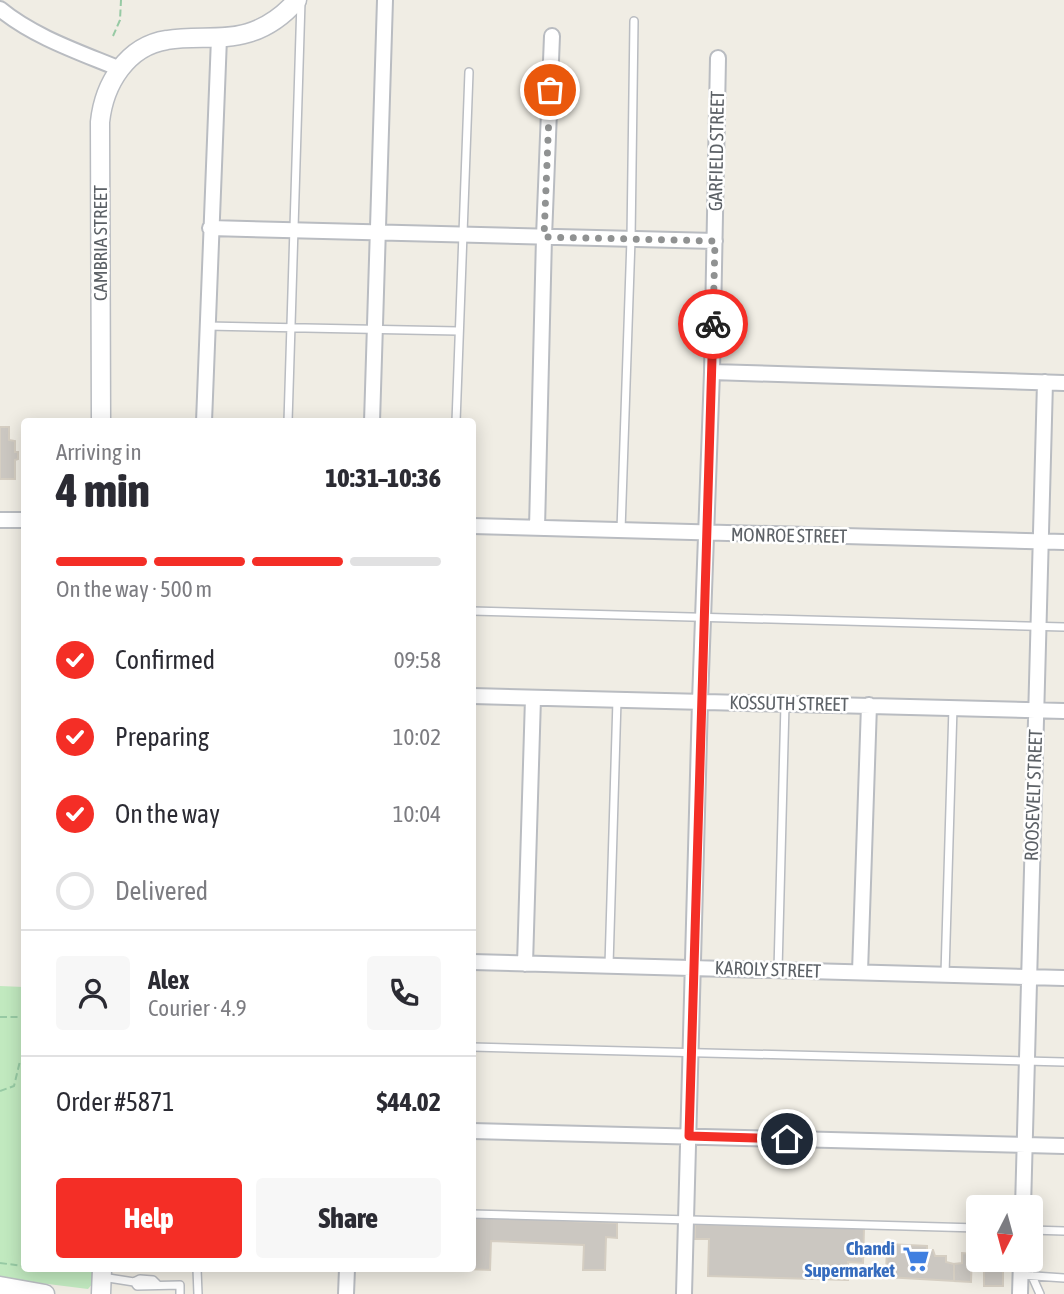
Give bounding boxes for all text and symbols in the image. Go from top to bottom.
pin [520,60,580,120]
icon: bag [531,71,569,109]
street label: GARFIELD STREET [704,90,728,211]
street label: CAMBRIA STREET [89,184,111,301]
courier [678,289,748,359]
icon: bike [694,305,732,343]
text: Arriving in [56,439,142,465]
text: 10:31–10:36 [325,463,441,493]
text: 4 min [56,464,150,517]
street label: MONROE STREET [731,523,848,547]
text: On the way · 500 m [56,576,212,602]
icon: check [56,641,94,679]
text: Confirmed [115,645,215,675]
text: 09:58 [394,647,441,673]
street label: KOSSUTH STREET [729,691,850,715]
icon: check [56,718,94,756]
text: Preparing [115,722,209,752]
text: 10:02 [393,724,441,750]
street label: ROOSEVELT STREET [1020,728,1046,861]
icon: check [56,795,94,833]
text: On the way [115,799,220,829]
text: 10:04 [393,801,441,827]
text: Delivered [115,876,208,906]
button: person [56,956,130,1030]
button: phone [367,956,441,1030]
street label: KAROLY STREET [714,956,822,982]
text: Alex [148,965,189,995]
text: Courier · 4.9 [148,995,247,1021]
text: Order #5871 [56,1087,175,1117]
text: $44.02 [377,1087,441,1117]
pin [757,1109,817,1169]
icon: home [768,1120,806,1158]
button: Help [56,1178,242,1258]
button: Share [256,1178,441,1258]
north arrow [966,1195,1043,1272]
map controls [966,1195,1043,1272]
place label: Chandi Supermarket [804,1237,896,1281]
supermarket icon: Chandi Supermarket [901,1244,931,1274]

